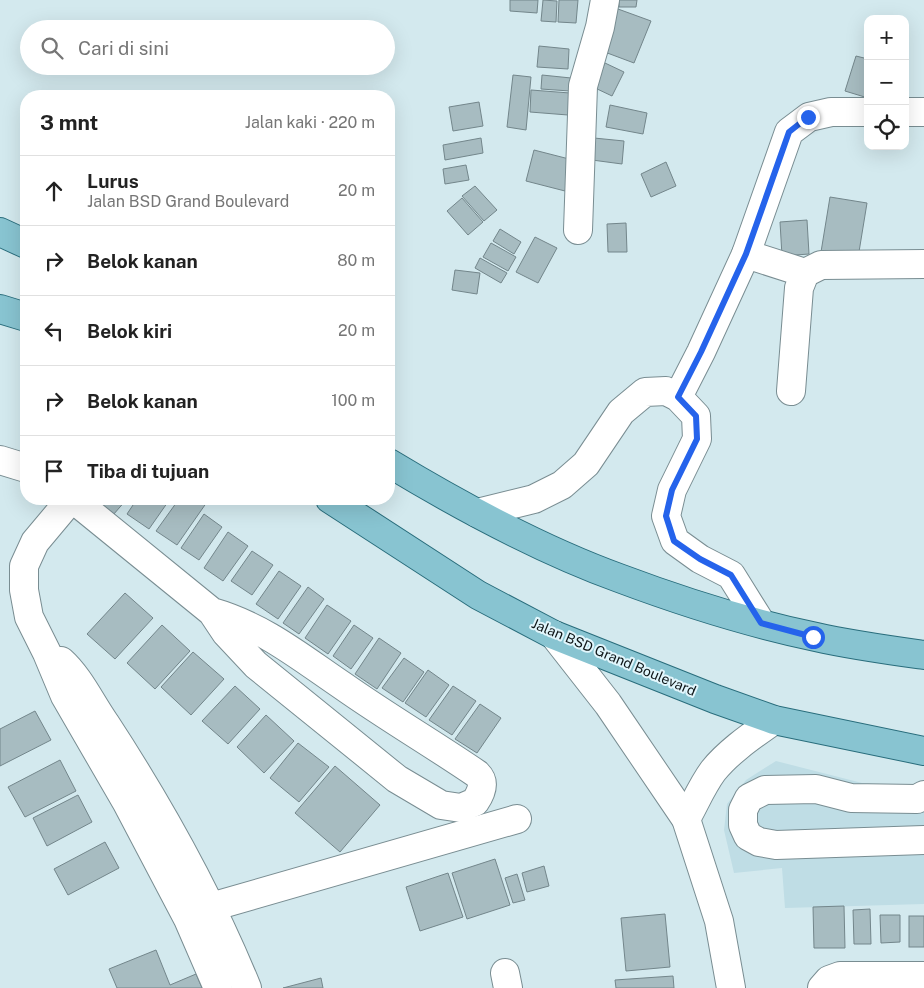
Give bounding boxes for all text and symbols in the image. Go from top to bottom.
map controls [864,15,909,150]
button: + [864,15,909,60]
search box [20,20,395,75]
icon: search [38,34,66,62]
text: Cari di sini [78,37,169,59]
button: − [864,60,909,105]
button: locate [864,105,909,150]
route end [797,106,820,129]
text: 3 mnt [40,110,98,135]
text: Jalan kaki · 220 m [245,113,375,132]
text: Lurus [87,170,139,192]
icon: ahead [40,177,68,205]
text: 20 m [338,181,375,200]
text: Jalan BSD Grand Boulevard [87,192,289,211]
icon: right [40,247,68,275]
text: Belok kanan [87,250,198,272]
text: 80 m [337,251,375,270]
icon: left [40,317,68,345]
text: Belok kiri [87,320,172,342]
text: 20 m [338,321,375,340]
icon: right [40,387,68,415]
text: Belok kanan [87,390,198,412]
text: 100 m [331,391,375,410]
icon: arrive [40,457,68,485]
text: Tiba di tujuan [87,460,209,482]
street label: Jalan BSD Grand Boulevard [529,615,699,699]
route start [802,626,825,649]

